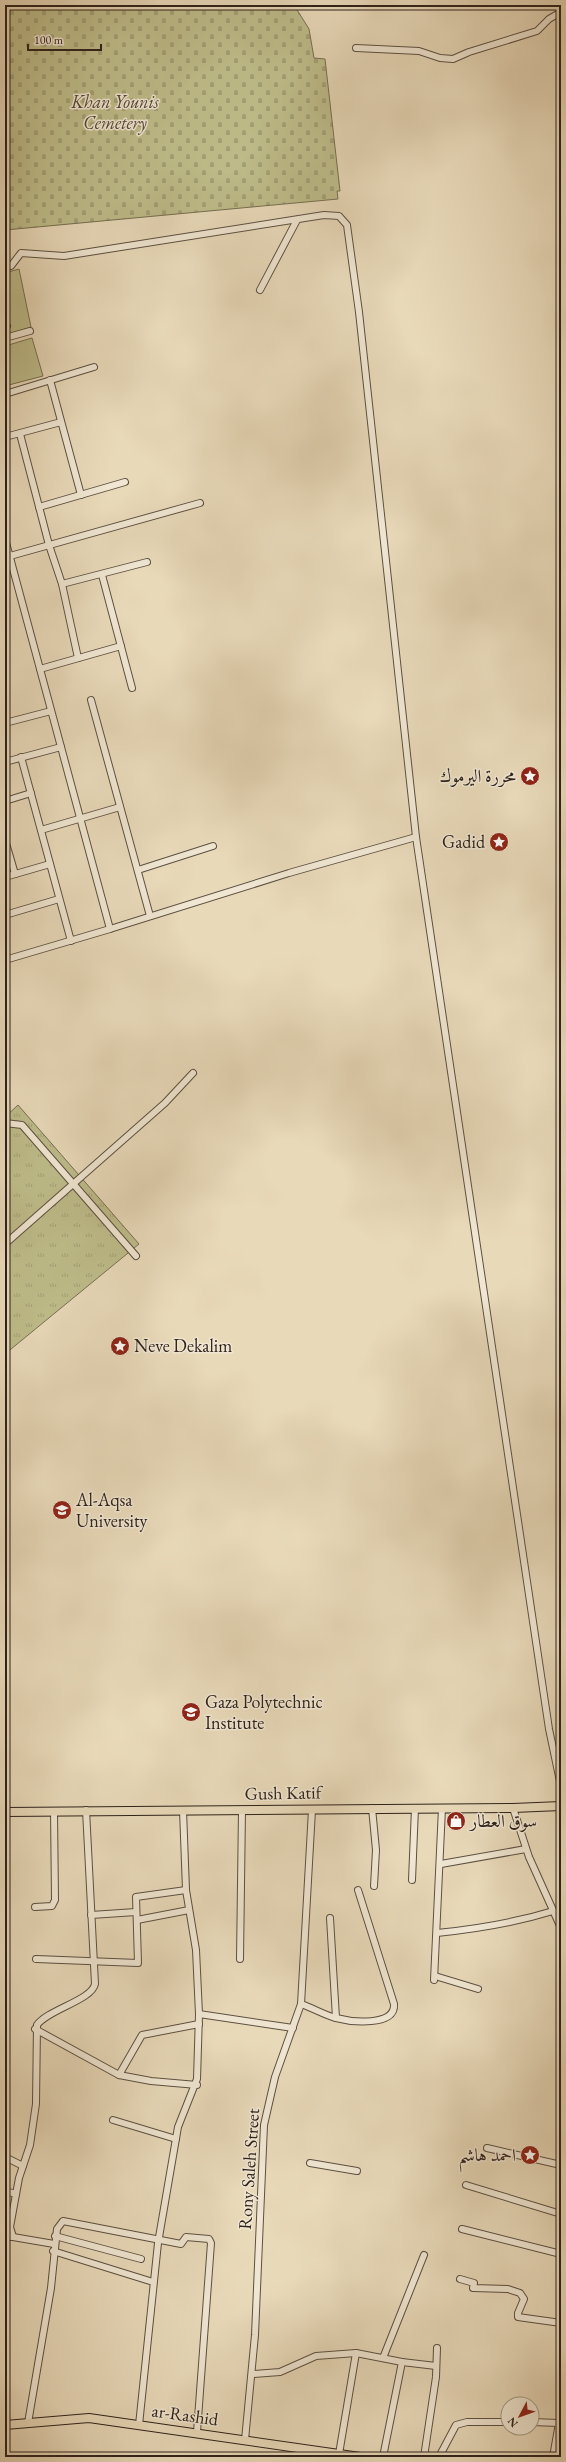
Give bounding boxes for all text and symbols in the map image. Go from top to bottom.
scale bar [28,26,101,52]
text: 100 m [34,32,64,48]
park label: Khan Younis Cemetery [70,90,160,135]
place label: محررة اليرموك [440,764,516,788]
place icon: محررة اليرموك [519,765,541,787]
place label: Gadid [442,830,486,853]
place icon: Gadid [488,831,510,853]
place label: Neve Dekalim [134,1334,232,1357]
place icon: Neve Dekalim [109,1335,131,1357]
place label: Al-Aqsa University [75,1488,148,1532]
school or university icon: Al-Aqsa University [51,1499,73,1521]
place label: Gaza Polytechnic Institute [205,1690,323,1734]
school or university icon: Gaza Polytechnic Institute [180,1701,202,1723]
street label: Gush Katif [245,1780,324,1805]
place label: سوق العطار [468,1809,537,1832]
shop icon: سوق العطار [445,1810,467,1832]
street label: Rony Saleh Street [233,2107,264,2230]
place label: احمد هاشم [458,2143,516,2173]
place icon: احمد هاشم [519,2144,541,2166]
north arrow [500,2396,540,2436]
street label: ar-Rashid [150,2398,221,2431]
text: N [504,2415,521,2431]

